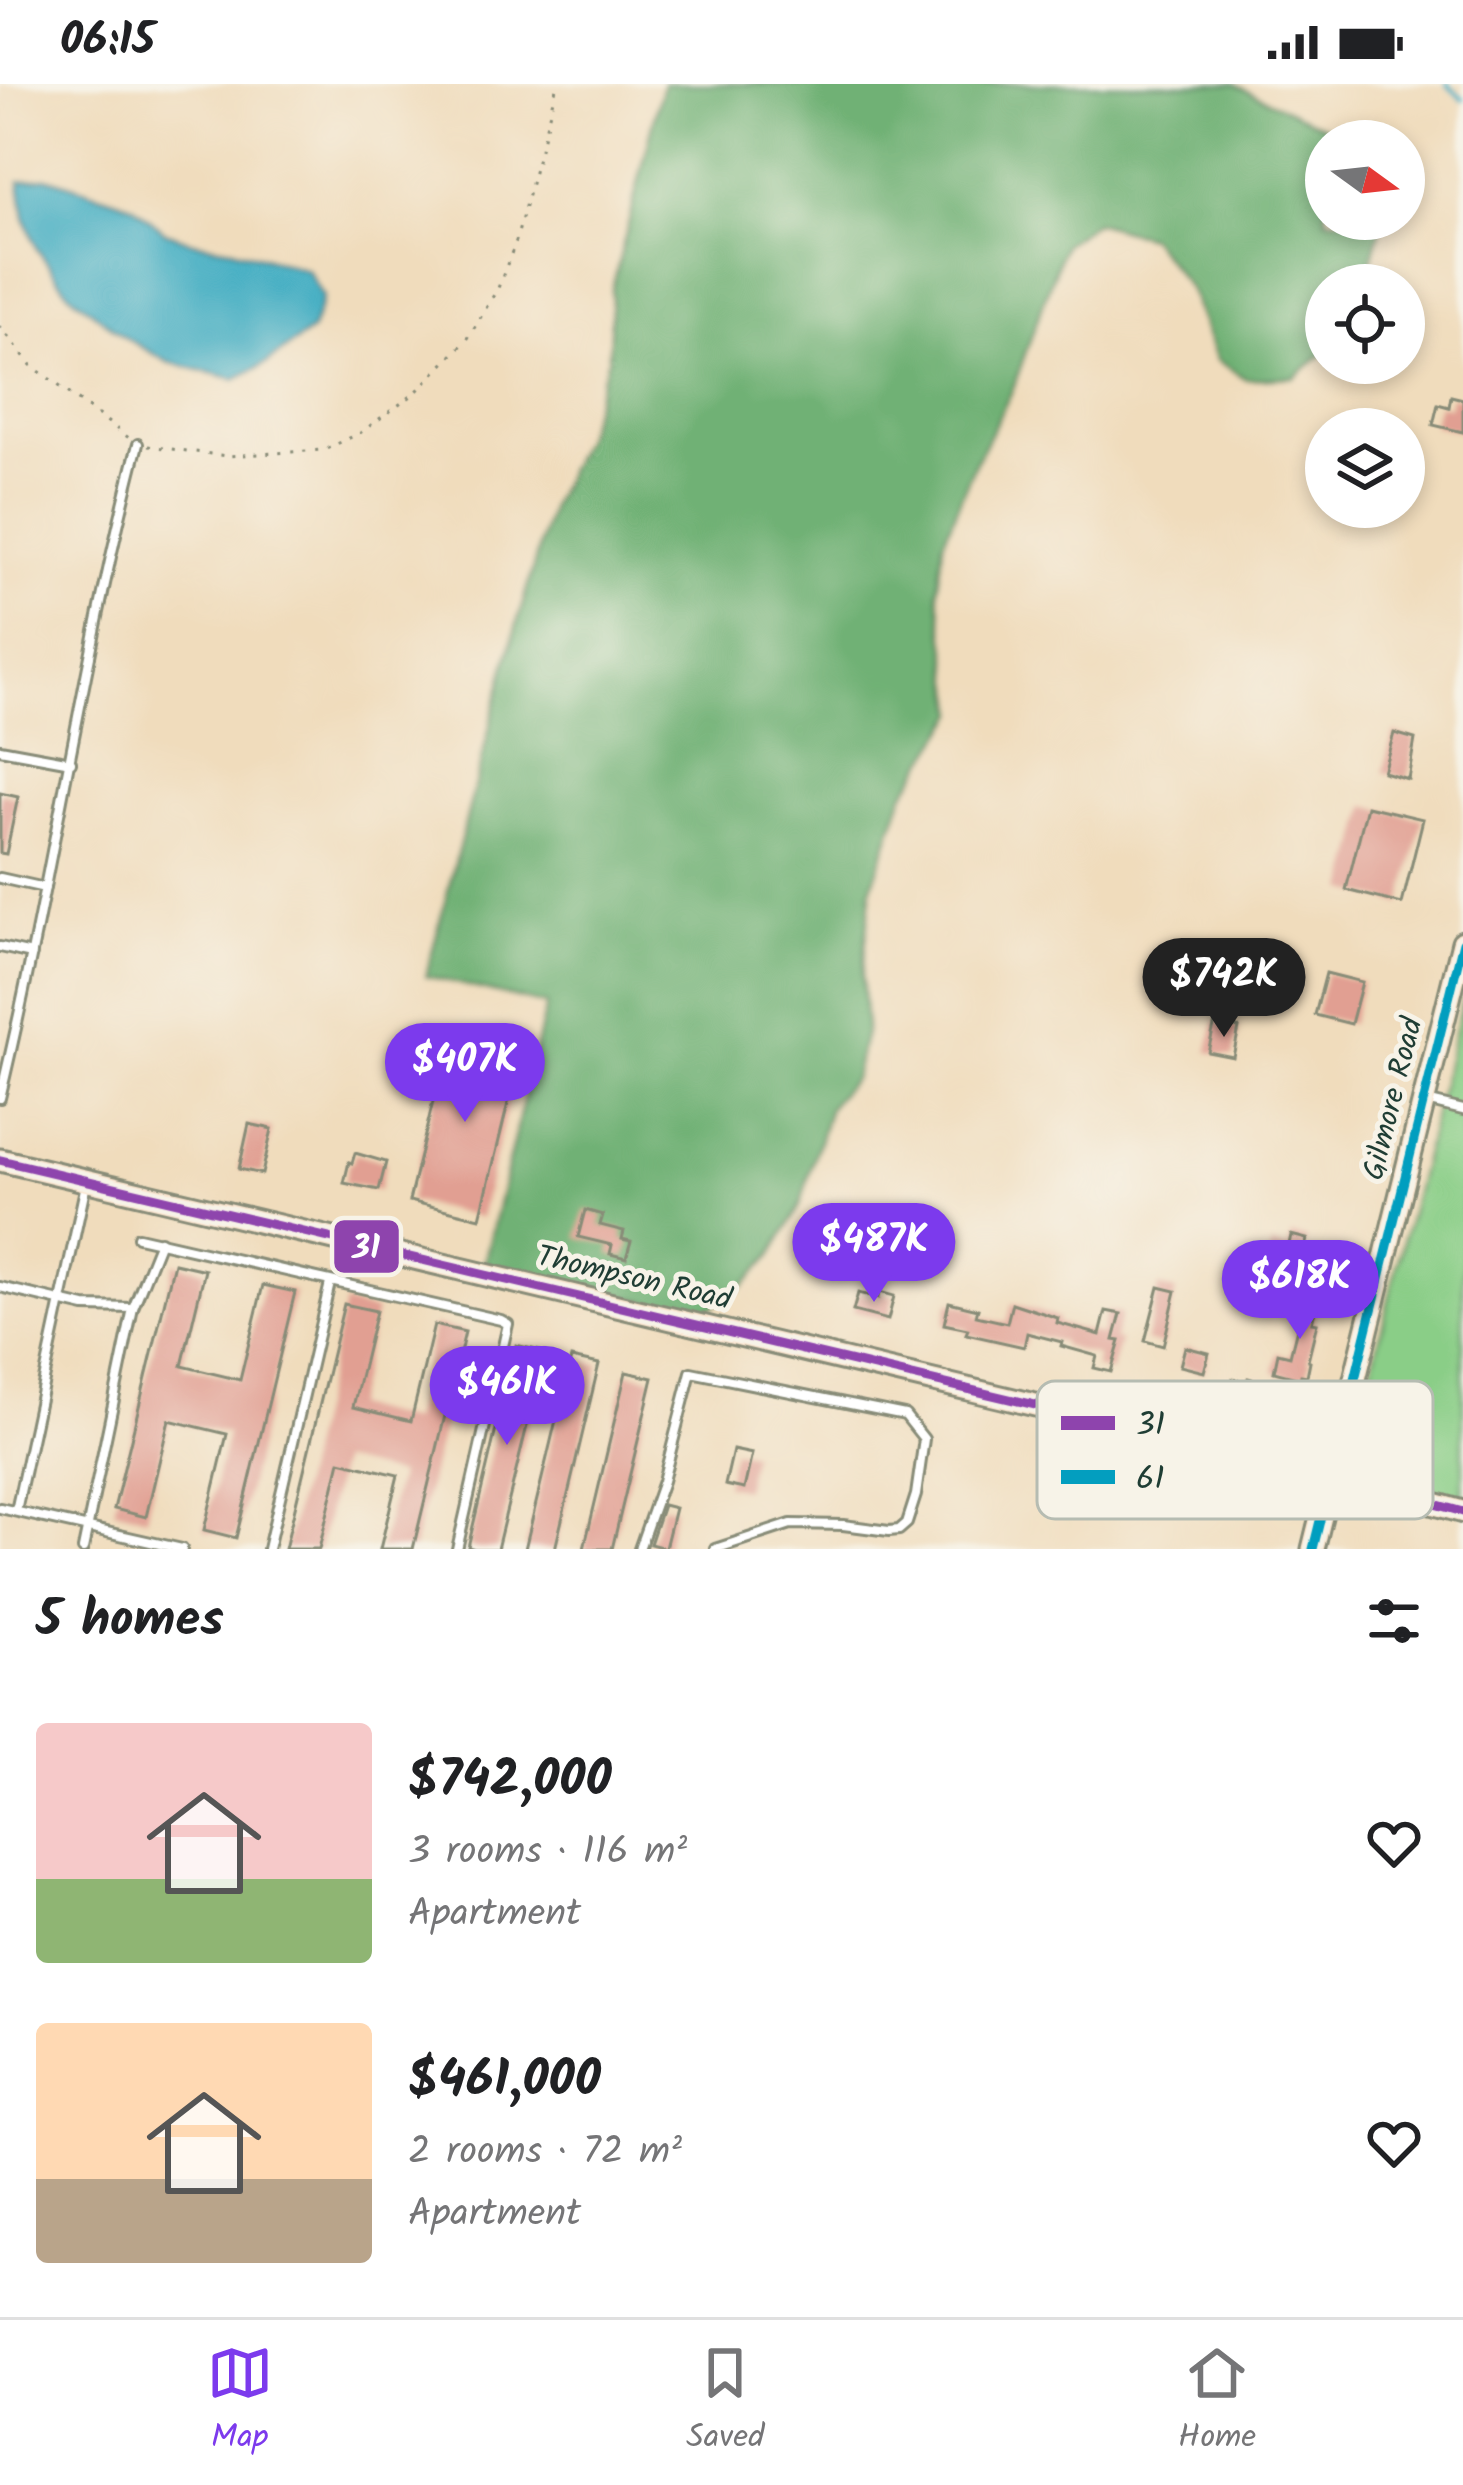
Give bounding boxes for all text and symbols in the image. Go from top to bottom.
text: 06:15 [60,6,155,78]
north arrow [1305,120,1425,240]
map controls [1305,120,1425,528]
button: locate [1305,264,1425,384]
button: layers [1305,408,1425,528]
pin: $742K [1140,938,1308,1040]
text: $742K [1170,946,1278,1008]
street label: Gilmore Road [1351,1012,1438,1185]
pin: $407K [381,1023,549,1125]
text: $407K [412,1031,518,1093]
pin: $487K [790,1203,958,1305]
text: $487K [819,1211,929,1273]
line badge: 31 [332,1218,401,1275]
text: 31 [351,1223,380,1276]
street label: Thompson Road [532,1233,737,1325]
pin: $618K [1216,1240,1384,1342]
text: $618K [1249,1248,1351,1310]
pin: $461K [423,1346,591,1448]
text: $461K [457,1354,557,1416]
legend [1037,1381,1433,1519]
text: 31 [1136,1400,1165,1453]
text: 61 [1136,1454,1165,1507]
text: 5 homes [36,1581,224,1662]
icon: filters [1361,1588,1427,1654]
text: $742,000 [408,1741,612,1822]
icon: home [132,1771,276,1915]
icon: heart [1361,1810,1427,1876]
text: 3 rooms · 116 m² [408,1822,687,1884]
text: Apartment [408,1884,581,1946]
text: $461,000 [408,2041,601,2122]
icon: home [132,2071,276,2215]
icon: heart [1361,2110,1427,2176]
text: 2 rooms · 72 m² [408,2122,682,2184]
text: Apartment [408,2184,581,2246]
tab: Map [207,2340,273,2465]
tab: Saved [686,2340,765,2465]
tab: Home [1178,2340,1256,2465]

